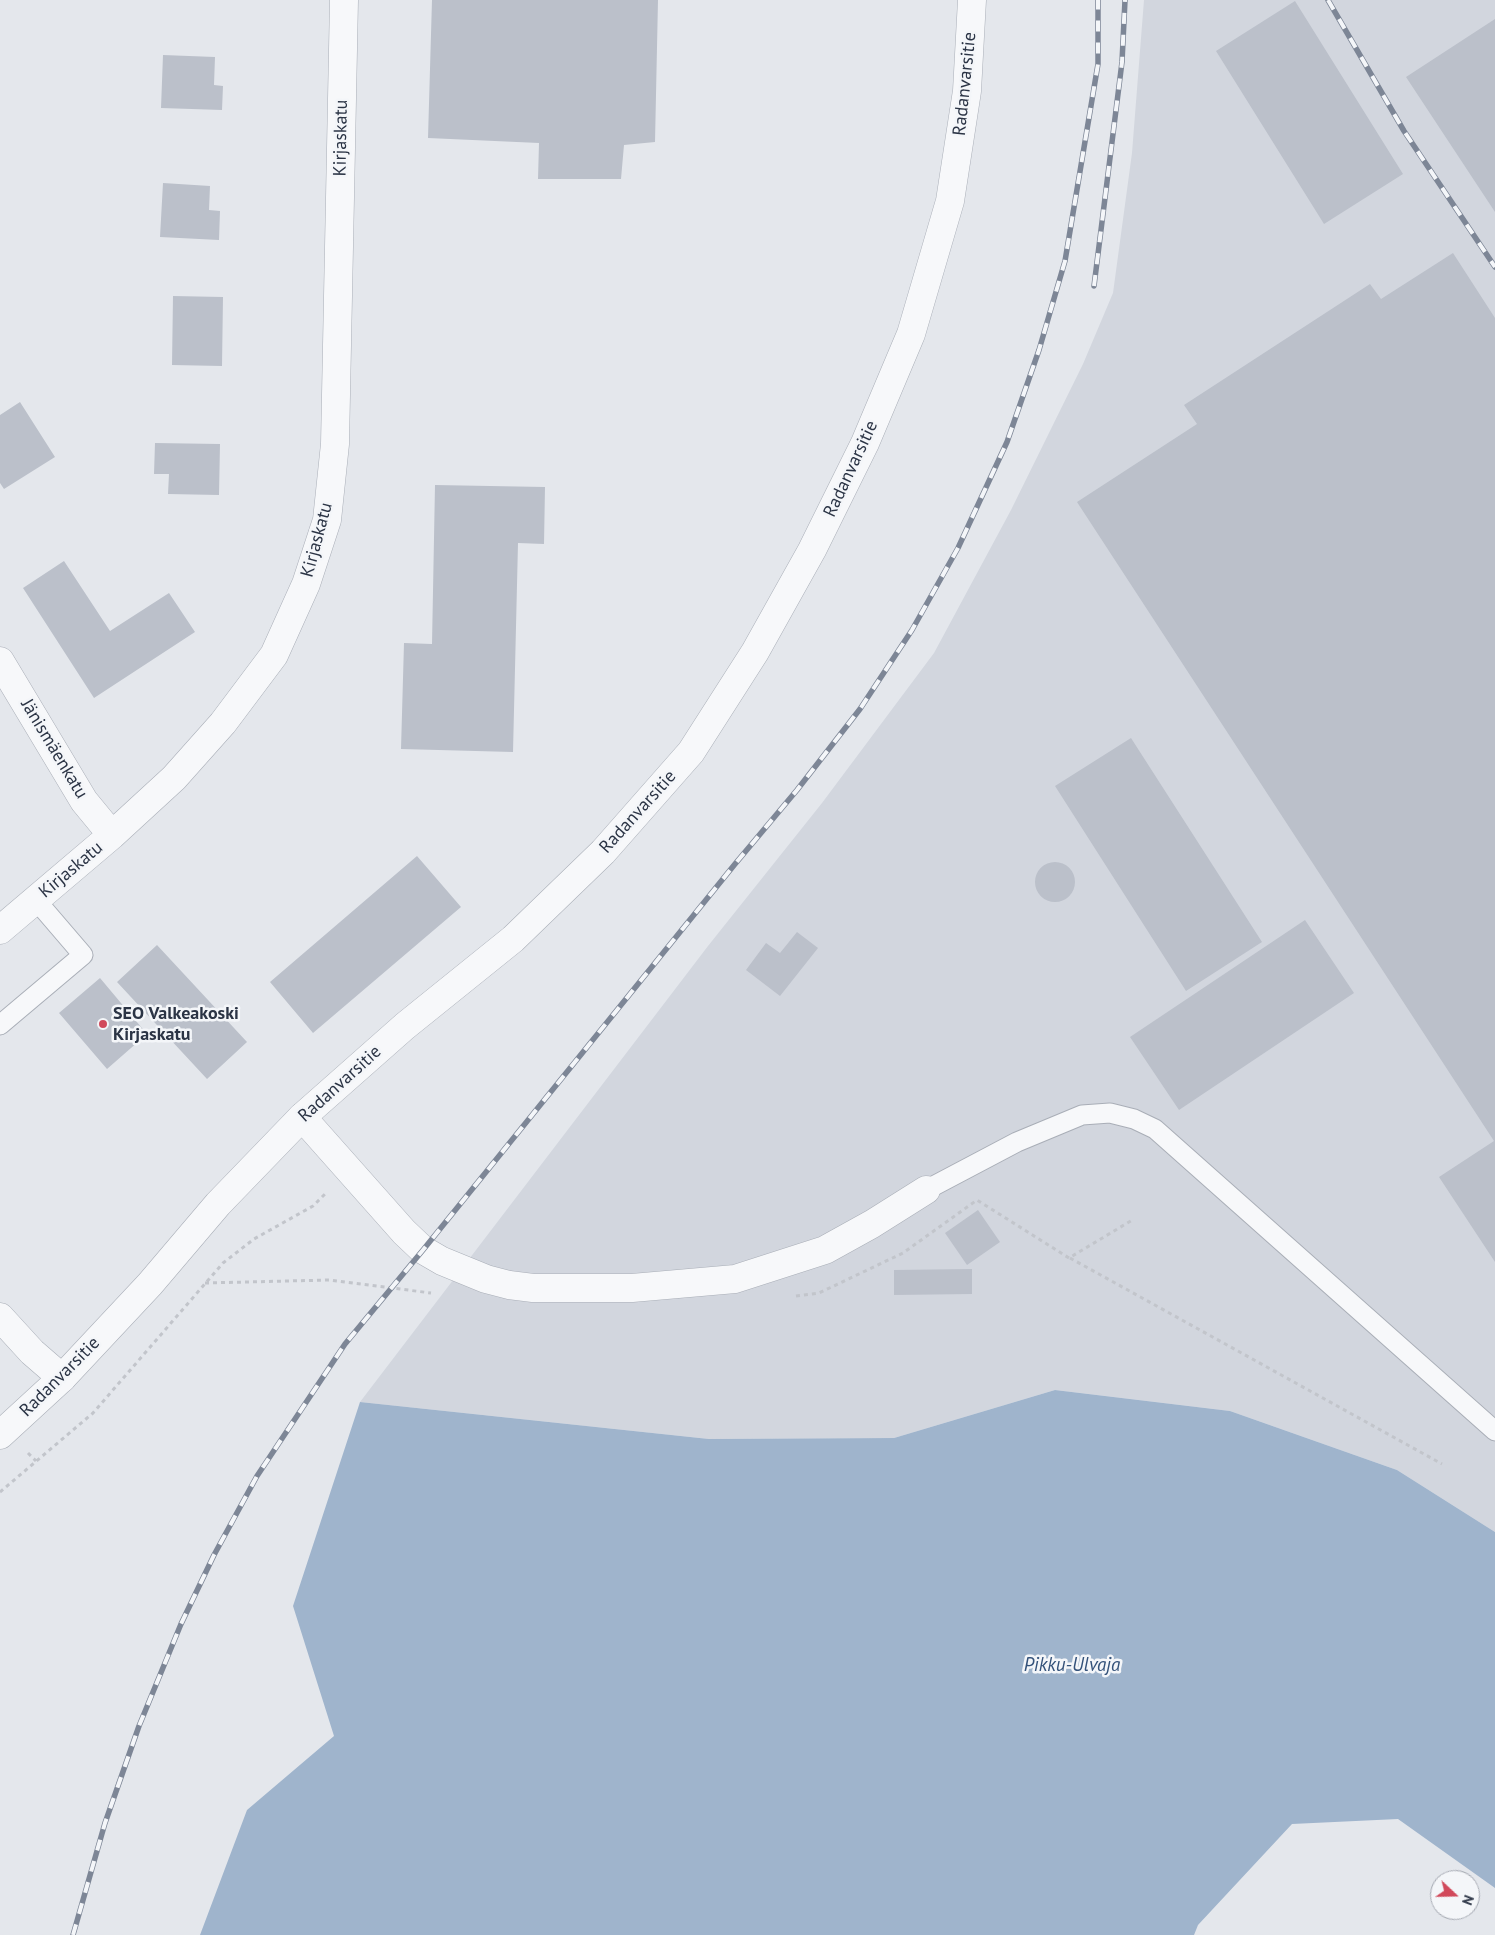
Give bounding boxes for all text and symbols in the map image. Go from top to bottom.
street label: Radanvarsitie [949,31,981,137]
street label: Kirjaskatu [330,100,352,176]
street label: Radanvarsitie [819,417,883,521]
street label: Kirjaskatu [297,500,337,580]
street label: Jänismäenkatu [16,695,92,803]
street label: Radanvarsitie [595,766,681,858]
street label: Kirjaskatu [35,837,107,903]
place label: SEO Valkeakoski Kirjaskatu [113,1003,239,1046]
marker: SEO Valkeakoski Kirjaskatu [97,1018,109,1030]
street label: Radanvarsitie [294,1041,386,1127]
street label: Radanvarsitie [16,1333,104,1421]
water label: Pikku-Ulvaja [1024,1655,1120,1677]
north arrow [1430,1870,1480,1920]
text: N [1458,1892,1478,1908]

